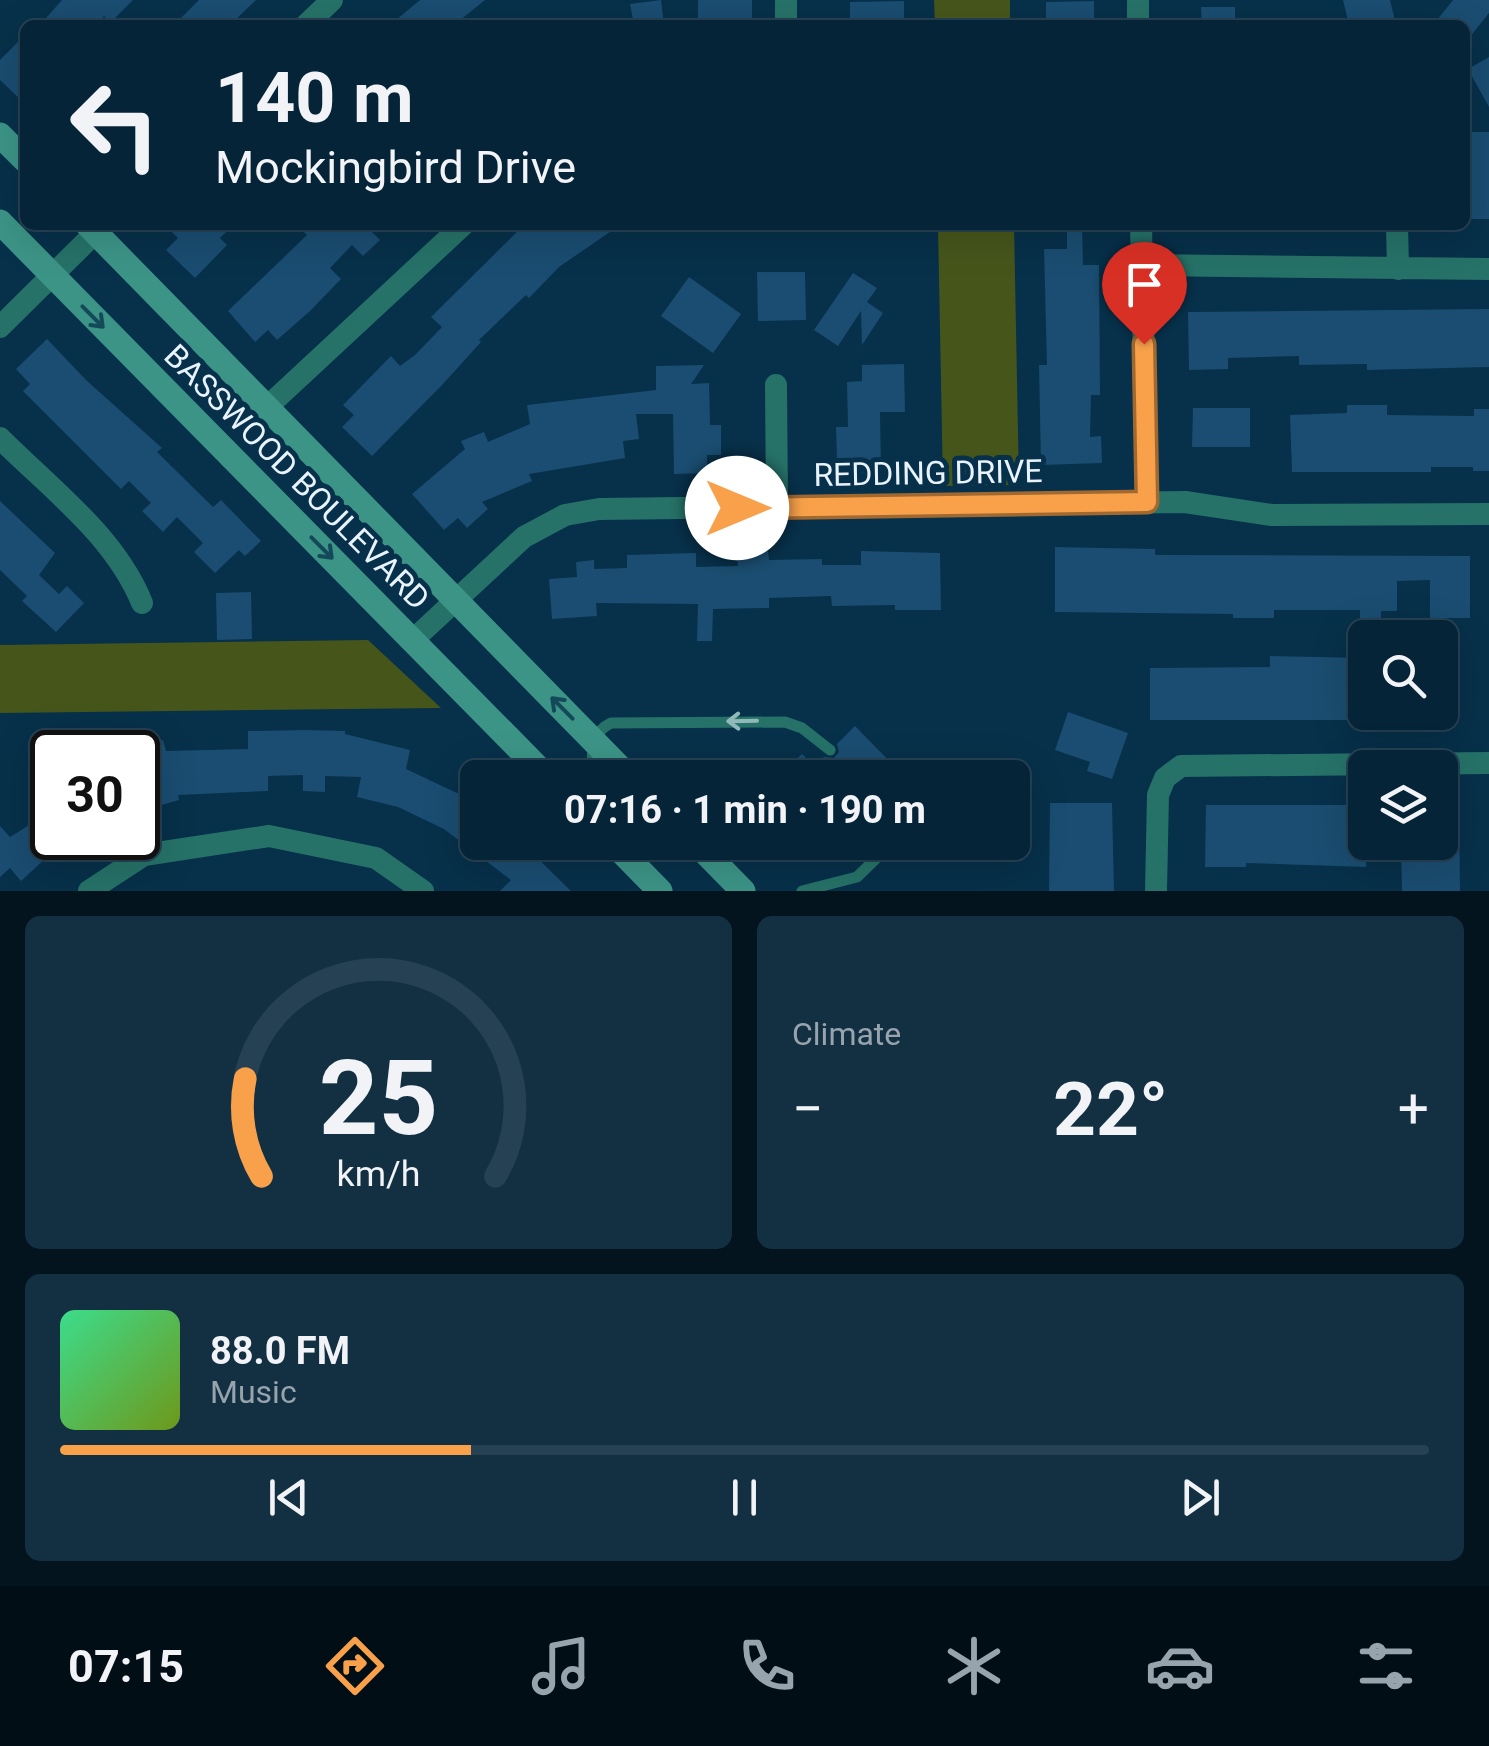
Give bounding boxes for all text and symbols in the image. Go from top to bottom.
text: 140 m [215,57,414,139]
icon: left [50,60,180,190]
text: Mockingbird Drive [215,141,576,194]
pin [1102,242,1187,345]
icon: arrive [1117,257,1172,312]
one-way arrow [81,304,105,328]
street label: BASSWOOD BOULEVARD [157,337,437,617]
street label: REDDING DRIVE [813,452,1043,494]
position arrow [685,456,789,560]
one-way arrow [309,535,333,559]
map controls [1348,620,1458,860]
button: search [1348,620,1458,730]
one-way arrow [550,697,574,721]
one-way arrow [726,712,758,730]
speed limit sign: 30 [30,730,160,860]
button: layers [1348,750,1458,860]
text: 07:16 · 1 min · 190 m [564,788,926,832]
text: Climate [792,1015,901,1053]
text: 25 [319,1038,438,1159]
text: 22° [1053,1065,1168,1153]
text: − [792,1077,823,1141]
text: + [1398,1077,1429,1141]
text: km/h [337,1153,420,1195]
text: 88.0 FM [210,1329,350,1373]
text: Music [210,1373,297,1411]
icon: previous [261,1470,316,1525]
icon: pause [717,1470,772,1525]
icon: next [1173,1470,1228,1525]
icon: directions [320,1631,390,1701]
icon: music [526,1631,596,1701]
icon: phone [732,1631,802,1701]
icon: climate [939,1631,1009,1701]
icon: car [1145,1631,1215,1701]
icon: filters [1351,1631,1421,1701]
text: 07:15 [68,1640,184,1693]

